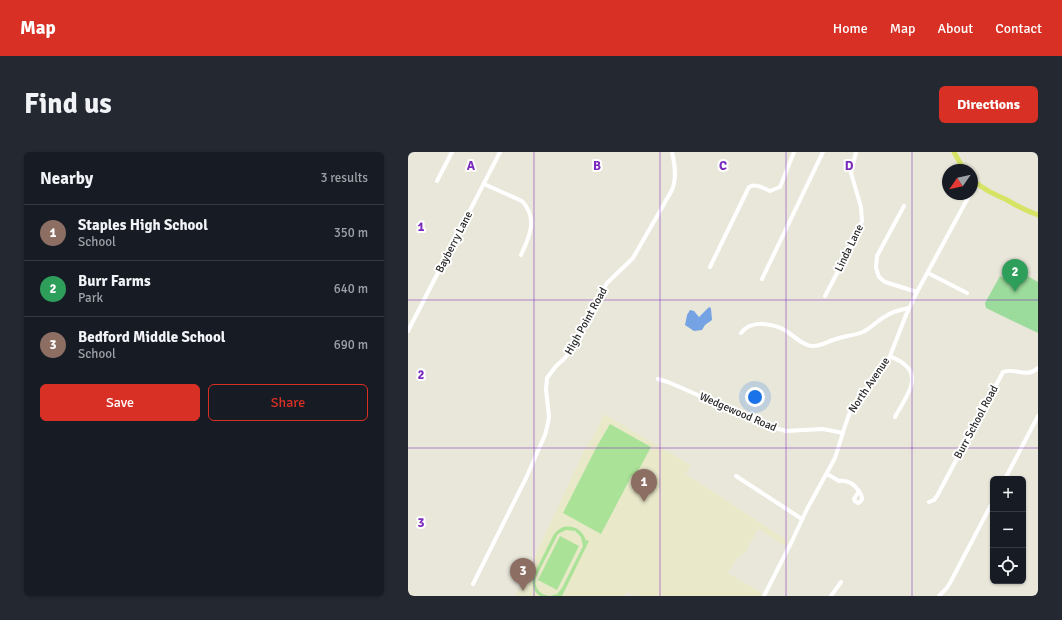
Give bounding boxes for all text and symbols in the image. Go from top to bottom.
text: Map [20,16,56,40]
text: Home [833,20,868,37]
text: Map [890,20,915,37]
text: About [937,20,973,37]
text: Contact [995,20,1042,37]
button: Directions [939,86,1038,123]
text: Find us [24,87,112,121]
text: A [467,158,476,174]
text: B [593,158,601,174]
text: C [719,158,727,174]
text: D [845,158,854,174]
north arrow [942,164,978,200]
text: Nearby [40,168,93,189]
text: 3 results [320,170,368,186]
street label: Bayberry Lane [433,209,475,275]
text: Staples High School [78,216,208,234]
text: 1 [417,219,425,235]
street label: Linda Lane [832,222,866,274]
text: 1 [49,225,57,241]
text: 350 m [334,225,368,241]
text: School [78,234,116,250]
pin: 2 [1002,259,1028,292]
text: Burr Farms [78,272,151,290]
text: 2 [49,281,57,297]
text: 640 m [334,281,368,297]
street label: High Point Road [562,285,610,357]
text: Park [78,290,103,306]
text: Bedford Middle School [78,328,225,346]
text: 3 [49,337,57,353]
text: 690 m [334,337,368,353]
text: School [78,346,116,362]
street label: North Avenue [846,355,892,415]
text: 2 [417,367,425,383]
street label: Burr School Road [951,383,1001,461]
button: Save [40,384,200,421]
button: Share [208,384,368,421]
your location [745,387,765,407]
street label: Wedgewood Road [698,390,779,434]
pin: 1 [631,469,657,502]
map controls [990,476,1026,584]
button: + [990,476,1026,512]
button: − [990,512,1026,548]
text: 3 [417,515,425,531]
button: locate [990,548,1026,584]
pin: 3 [510,558,536,591]

